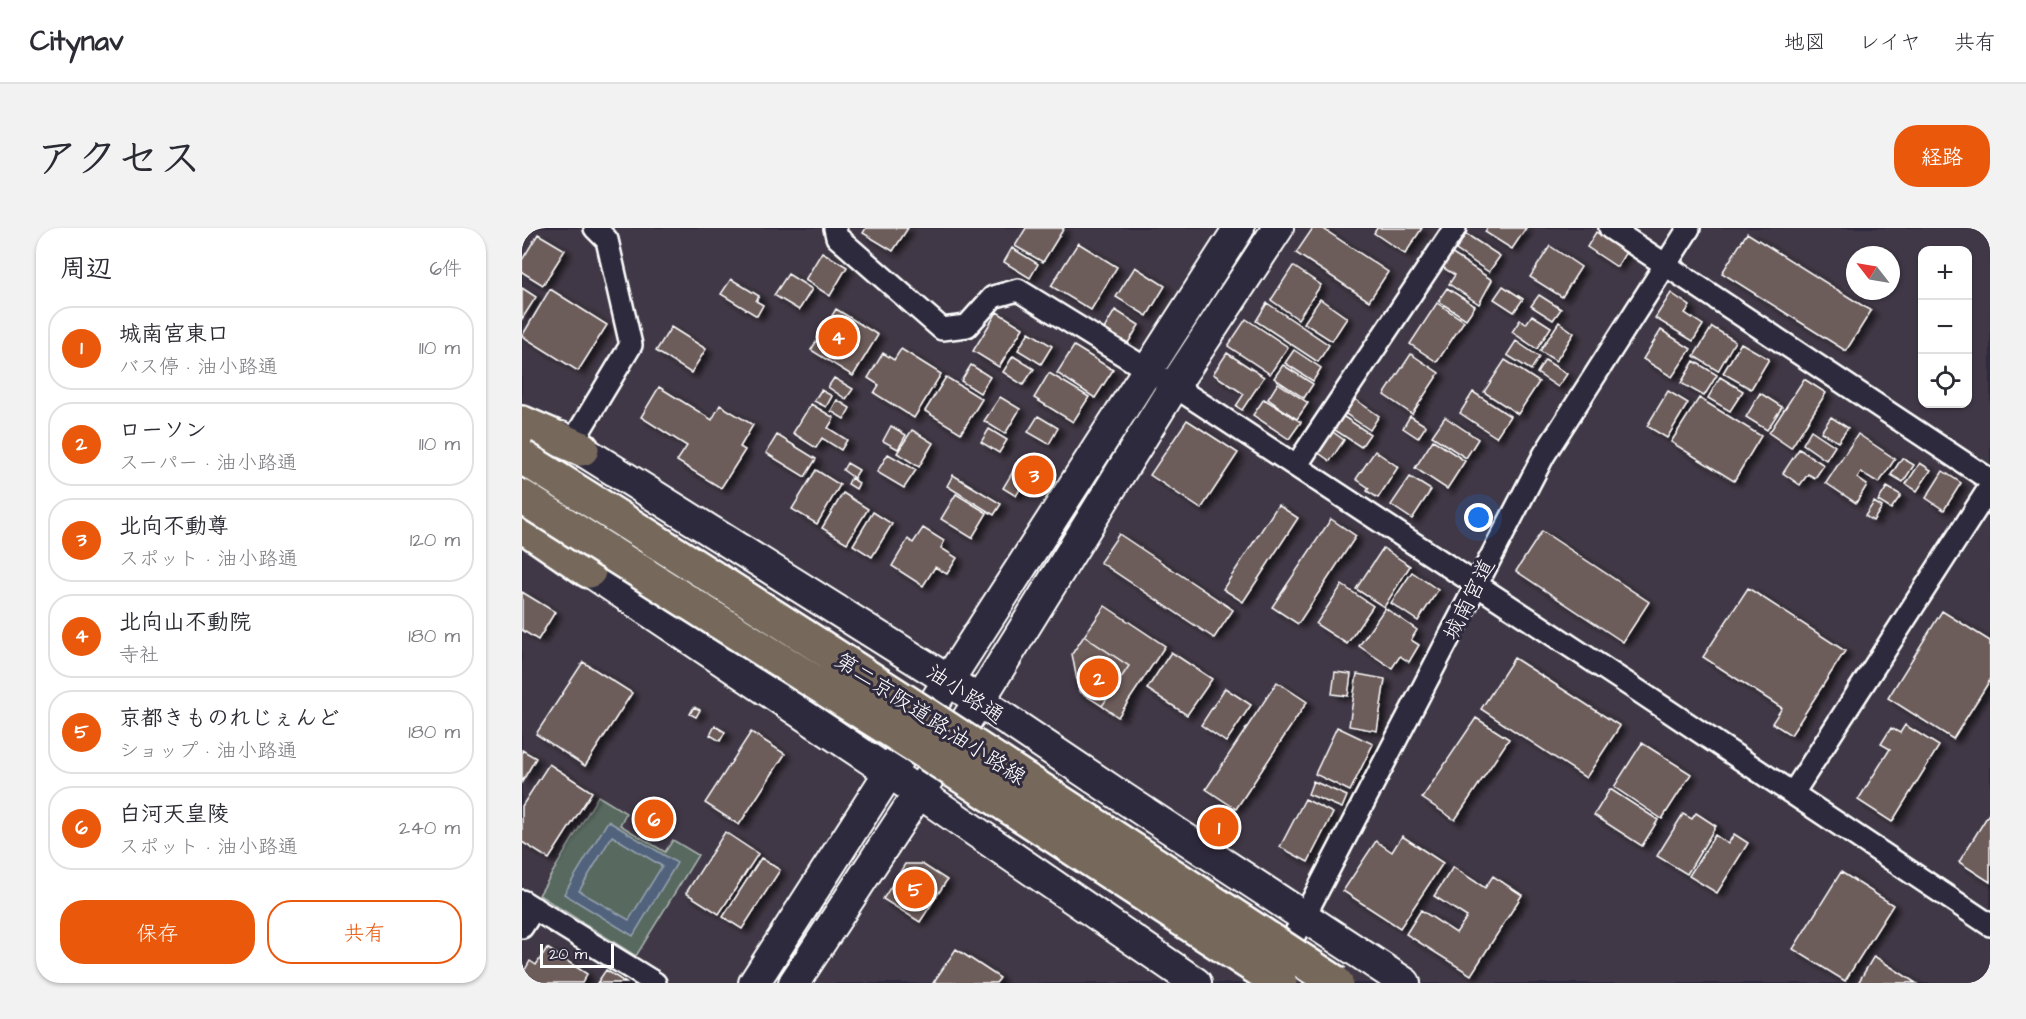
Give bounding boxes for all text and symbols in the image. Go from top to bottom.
text: Citynav [30,22,124,61]
text: 地図 [1784,28,1826,57]
text: レイヤ [1859,28,1921,57]
text: 共有 [1954,28,1996,57]
button: 経路 [1894,125,1990,187]
text: アクセス [36,131,201,189]
north arrow [1846,246,1900,300]
map controls [1918,246,1972,408]
button: + [1918,246,1972,300]
text: 周辺 [60,251,112,287]
text: 6件 [429,255,462,283]
button: − [1918,300,1972,354]
pin: 4 [818,314,858,360]
text: 城南宮東口 [119,319,229,350]
text: 1 [80,334,83,362]
text: 110 m [419,334,460,362]
text: バス停 · 油小路通 [119,353,278,381]
button: locate [1918,354,1972,408]
text: ローソン [119,415,207,446]
text: 2 [76,430,87,458]
text: 110 m [419,430,460,458]
text: スーパー · 油小路通 [119,449,297,477]
pin: 3 [1014,452,1054,498]
your location [1464,503,1493,532]
text: 北向不動尊 [119,511,229,542]
text: 3 [76,526,87,554]
text: 120 m [410,526,460,554]
text: スポット · 油小路通 [119,545,298,573]
street label: 城南宮道 [1436,553,1503,646]
text: 北向山不動院 [119,607,251,638]
text: 4 [75,622,88,650]
text: 180 m [408,622,460,650]
text: 寺社 [119,641,159,669]
street label: 第二京阪道路;油小路線 [828,646,1032,793]
pin: 2 [1080,656,1118,700]
street label: 油小路通 [920,657,1010,732]
text: 京都きものれじぇんど [119,703,339,734]
text: 5 [74,718,89,746]
text: 180 m [408,718,460,746]
text: ショップ · 油小路通 [119,737,297,765]
pin: 6 [634,796,674,842]
text: 白河天皇陵 [119,799,229,830]
pin: 1 [1200,804,1238,850]
text: 6 [75,814,88,842]
text: 240 m [399,814,460,842]
text: スポット · 油小路通 [119,833,298,861]
pin: 5 [896,866,934,912]
button: 保存 [60,900,255,964]
button: 共有 [267,900,462,964]
scale bar [540,941,614,968]
text: 20 m [549,943,587,965]

